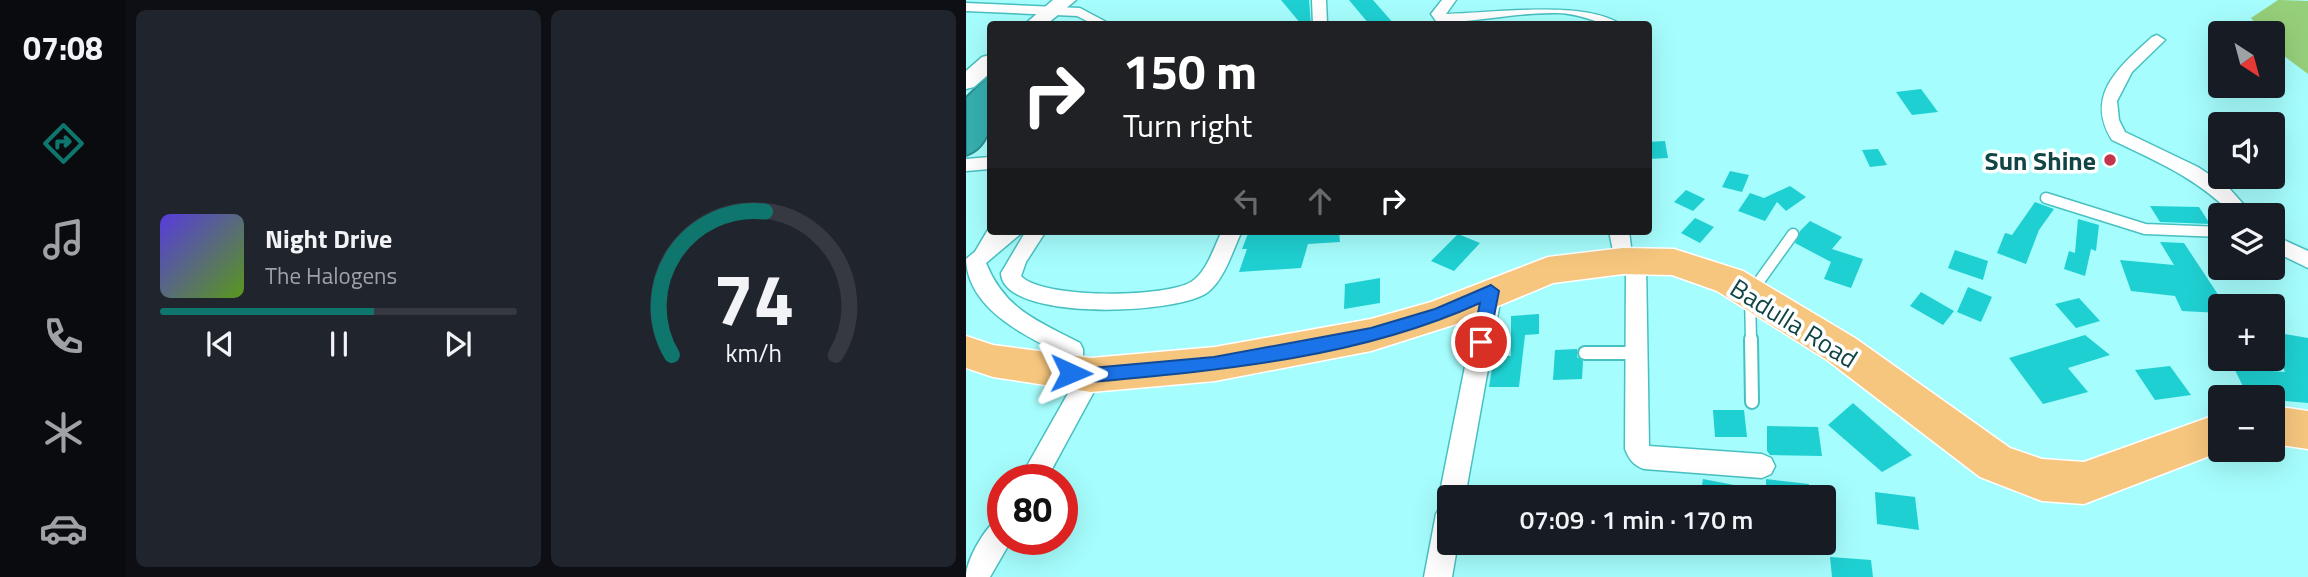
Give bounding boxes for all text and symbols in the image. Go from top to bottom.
north arrow [2208,21,2286,98]
map controls [2208,21,2285,462]
text: 07:08 [23,24,103,72]
text: 150 m [1123,33,1257,108]
icon: right [1008,49,1099,140]
text: Turn right [1123,101,1252,149]
button: sound [2208,112,2285,189]
icon: directions [39,119,88,168]
place label: Sun Shine [1985,141,2096,180]
marker: Sun Shine [2102,152,2118,168]
icon: left [1228,182,1266,220]
icon: ahead [1301,182,1339,220]
icon: right [1374,182,1412,220]
button: layers [2208,203,2285,280]
icon: music [39,215,88,264]
text: Night Drive [265,219,392,258]
text: 74 [713,243,794,353]
text: The Halogens [265,258,397,293]
street label: Badulla Road [1723,268,1865,378]
button: + [2208,294,2285,371]
icon: phone [39,312,88,361]
pin [1451,312,1511,372]
icon: arrive [1462,323,1500,361]
icon: previous [201,325,239,363]
icon: pause [320,325,358,363]
icon: next [439,325,477,363]
text: km/h [725,333,782,371]
position arrow [1034,336,1108,410]
button: − [2208,385,2285,462]
icon: climate [39,408,88,457]
speed limit sign: 80 [987,464,1078,555]
text: 07:09 · 1 min · 170 m [1520,500,1753,539]
icon: car [39,504,88,553]

